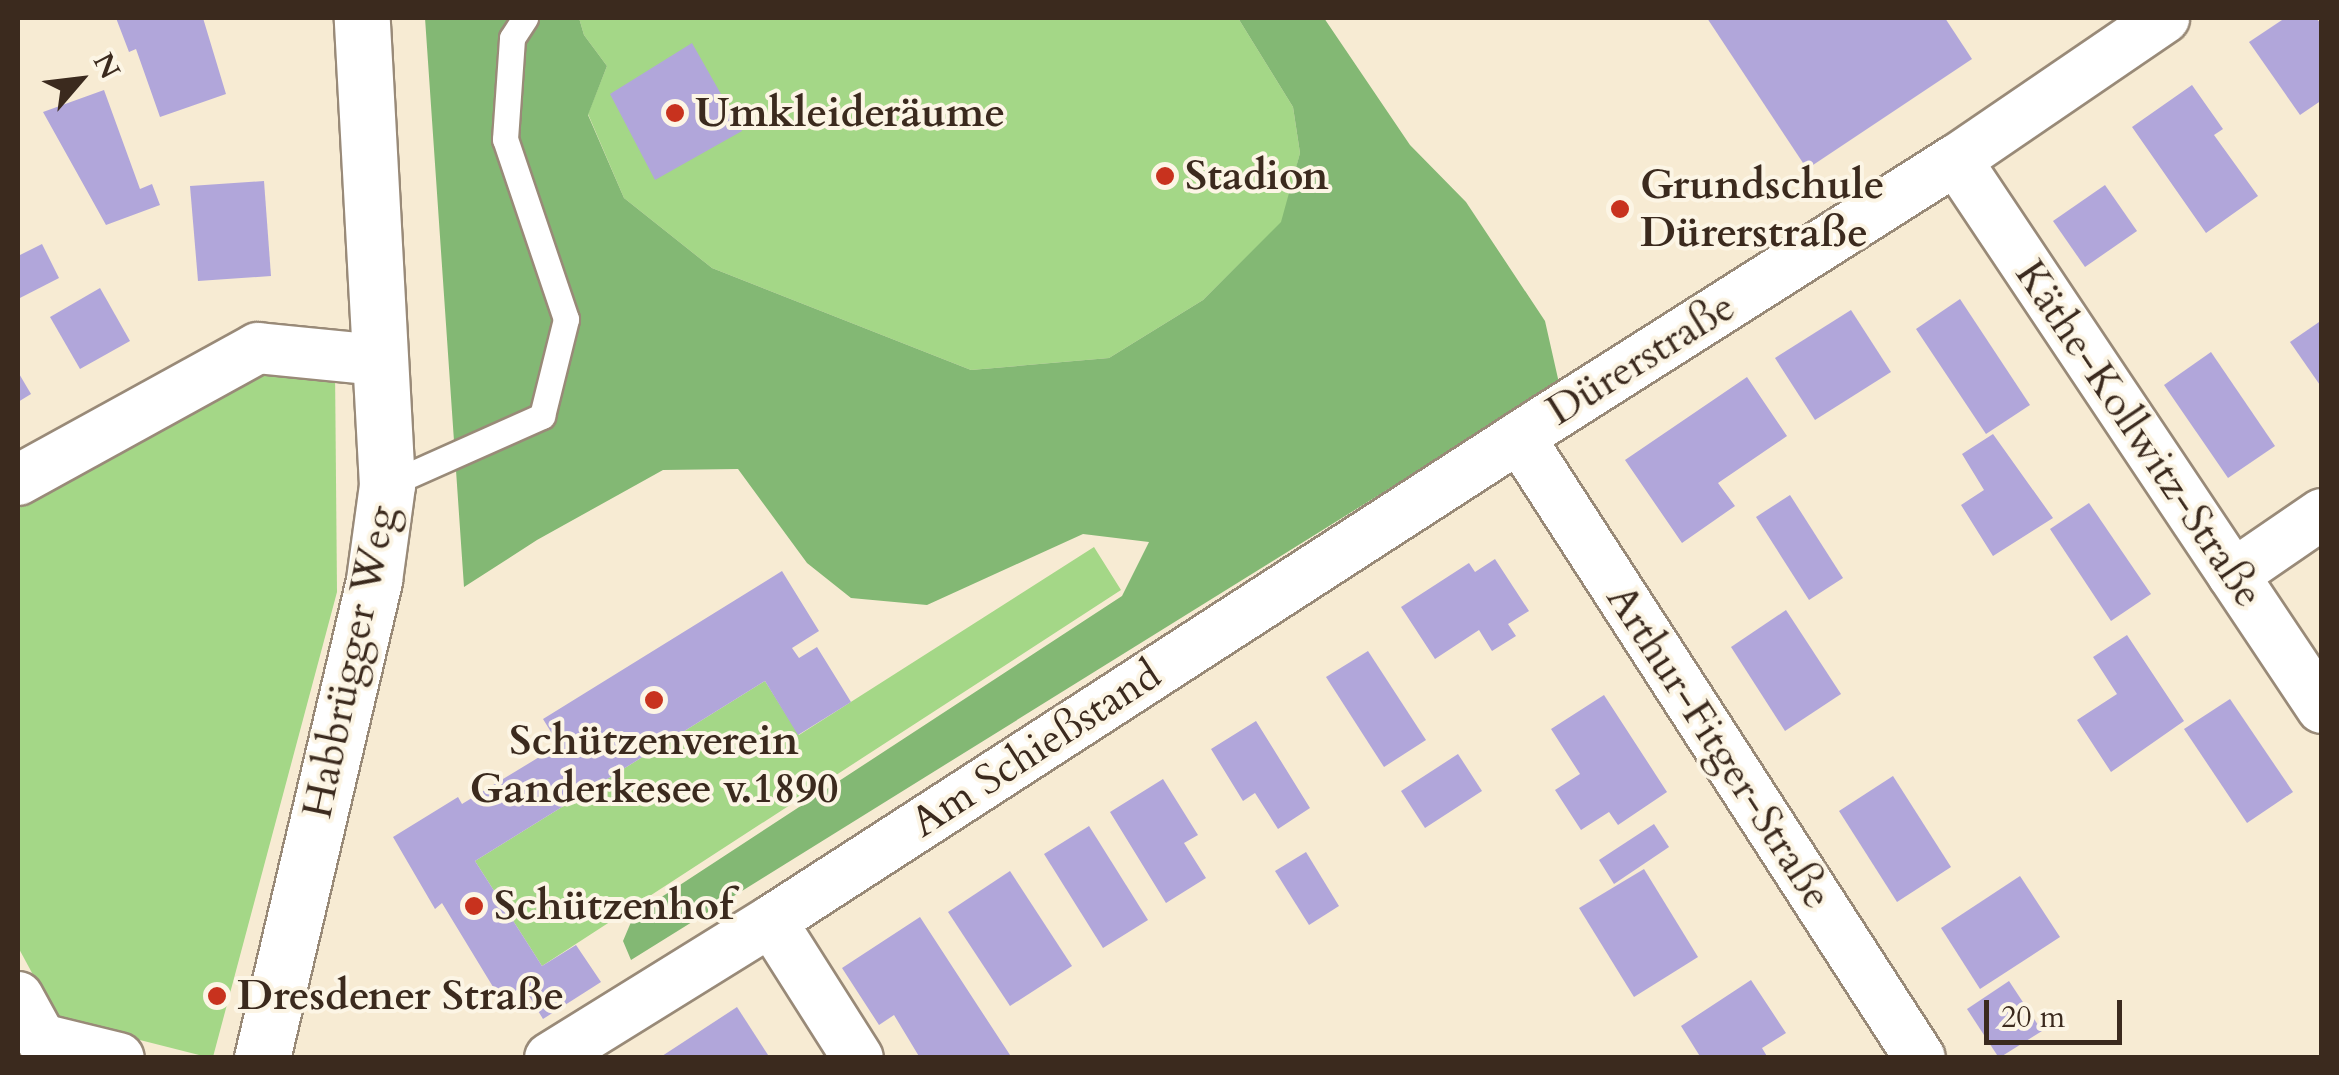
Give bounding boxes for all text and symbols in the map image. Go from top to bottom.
north arrow [30,30,130,130]
text: N [84,46,129,86]
place label: Umkleideräume [695,88,1005,138]
marker: Umkleideräume [664,102,686,124]
place label: Stadion [1185,151,1329,201]
place label: Grundschule Dürerstraße [1640,160,1885,258]
marker: Stadion [1154,165,1176,187]
marker: Grundschule Dürerstraße [1609,198,1631,220]
street label: Käthe-Kollwitz-Straße [2004,251,2274,617]
street label: Dürerstraße [1538,282,1744,436]
street label: Habbrügger Weg [292,501,408,823]
street label: Arthur-Fitger-Straße [1595,576,1843,918]
street label: Am Schießstand [902,650,1170,848]
marker: Schützenverein Ganderkesee v.1890 [643,689,665,711]
place label: Schützenverein Ganderkesee v.1890 [469,716,839,814]
place label: Schützenhof [494,881,733,931]
marker: Schützenhof [463,895,485,917]
place label: Dresdener Straße [237,971,564,1021]
scale bar [1989,980,2126,1042]
marker: Dresdener Straße [206,985,228,1007]
text: 20 m [2001,997,2065,1038]

